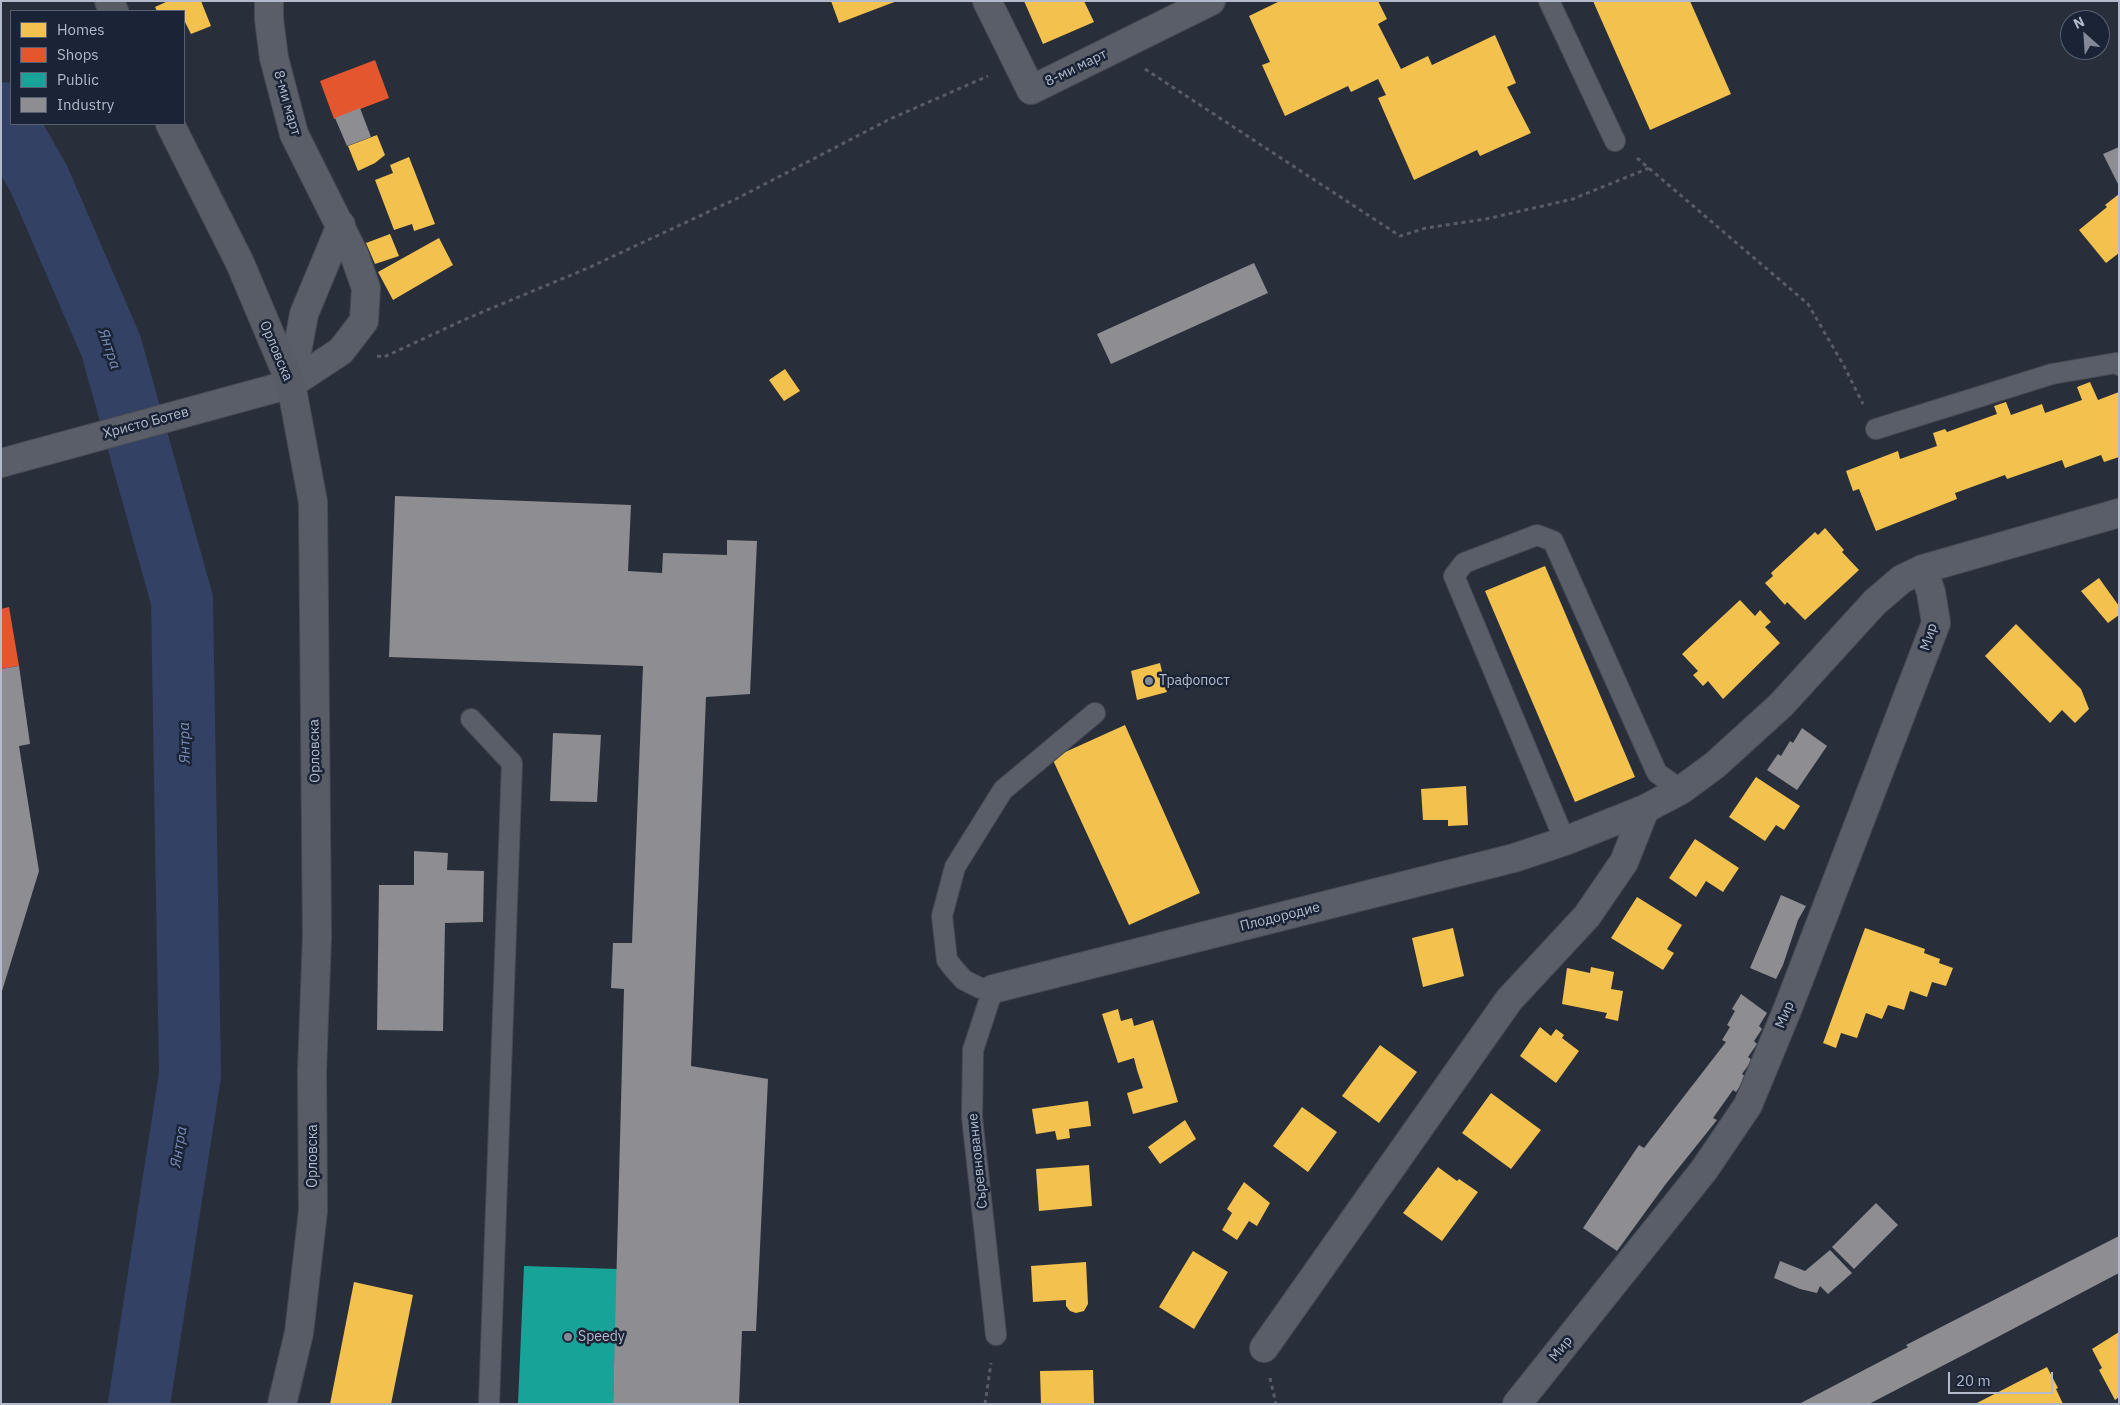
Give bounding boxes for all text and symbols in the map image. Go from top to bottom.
legend [10,10,185,125]
north arrow [2060,10,2110,60]
text: N [2070,12,2087,33]
text: Homes [57,20,105,39]
text: Shops [57,45,99,64]
street label: 8-ми март [1042,46,1110,90]
street label: 8-ми март [270,68,304,138]
text: Public [57,70,99,89]
text: Industry [57,95,114,114]
street label: Орловска [256,318,296,384]
water label: Янтра [94,326,124,372]
street label: Христо Ботев [101,403,191,443]
street label: Мир [1917,621,1941,653]
place label: Трафопост [1159,673,1230,689]
marker: Трафопост [1143,675,1155,687]
street label: Орловска [306,719,324,783]
water label: Янтра [176,722,194,764]
street label: Плодородие [1238,899,1322,935]
street label: Мир [1772,999,1798,1031]
street label: Съревнование [965,1112,991,1210]
street label: Орловска [305,1124,321,1188]
water label: Янтра [167,1125,191,1169]
place label: Speedy [578,1329,625,1345]
marker: Speedy [562,1331,574,1343]
street label: Мир [1546,1333,1576,1365]
scale bar [1950,1362,2055,1394]
text: 20 m [1956,1371,1991,1390]

